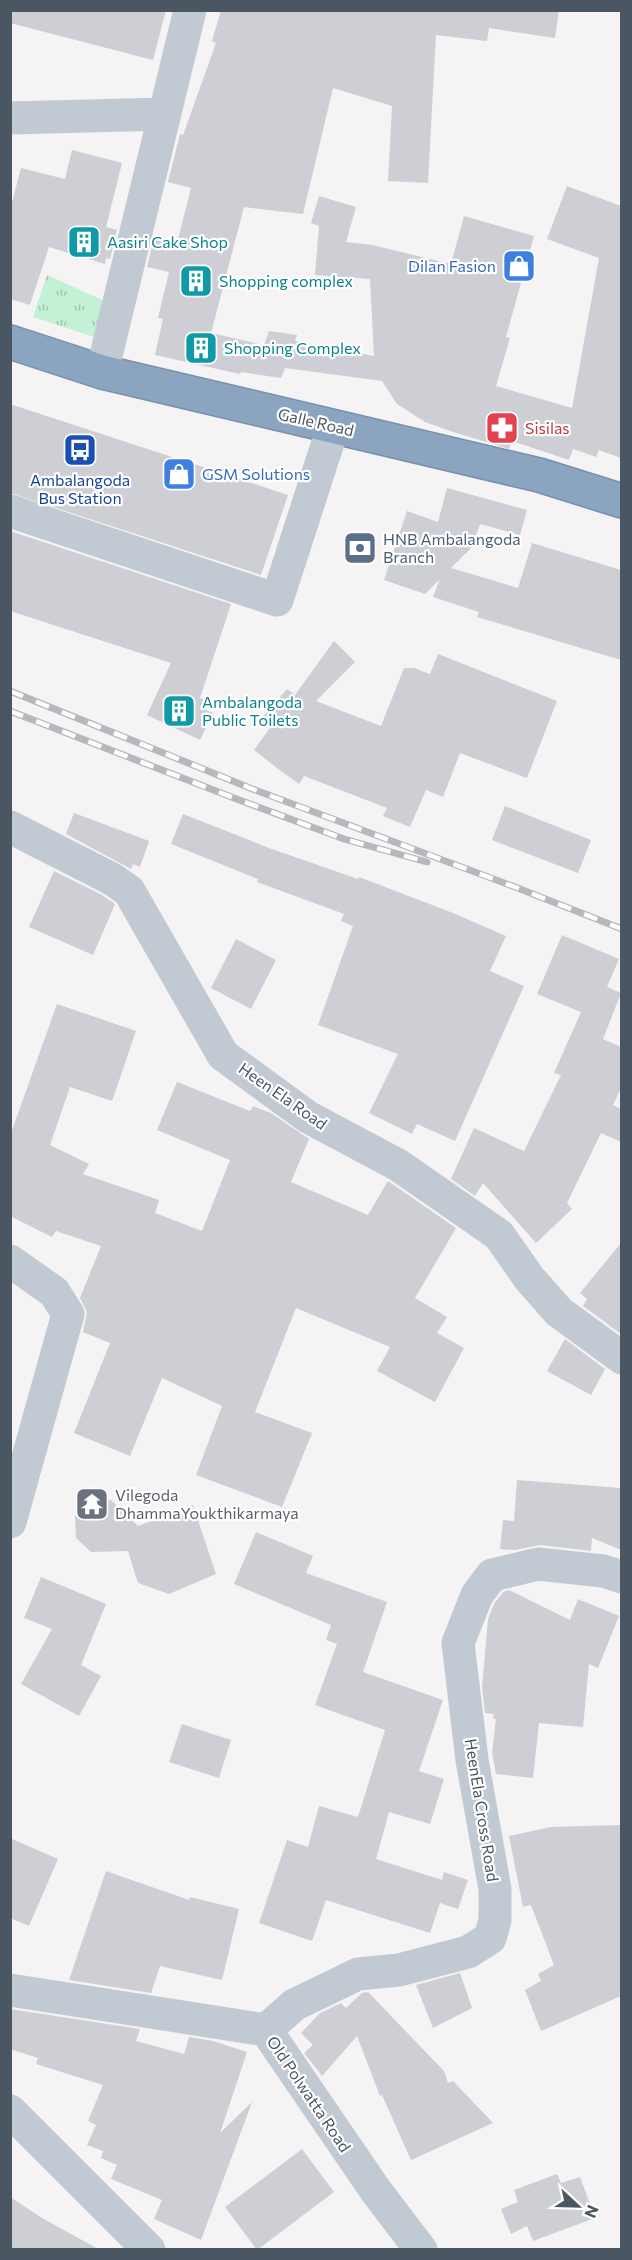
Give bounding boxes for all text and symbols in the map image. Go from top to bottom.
building icon: Aasiri Cake Shop [66,224,102,260]
place label: Aasiri Cake Shop [107,232,228,251]
shop icon: Dilan Fasion [501,248,537,284]
place label: Dilan Fasion [408,256,496,275]
building icon: Shopping complex [178,263,214,299]
place label: Shopping complex [219,271,353,290]
building icon: Shopping Complex [183,330,219,366]
place label: Shopping Complex [224,338,362,357]
street label: Galle Road [276,404,356,439]
pharmacy icon: Sisilas [484,410,520,446]
place label: Sisilas [525,418,570,437]
bus stop icon: Ambalangoda Bus Station [62,432,98,468]
shop icon: GSM Solutions [161,456,197,492]
place label: GSM Solutions [202,464,310,483]
place label: Ambalangoda Bus Station [30,470,130,507]
place label: HNB Ambalangoda Branch [383,529,521,566]
bank icon: HNB Ambalangoda Branch [342,530,378,566]
place label: Ambalangoda Public Toilets [202,692,302,729]
building icon: Ambalangoda Public Toilets [161,693,197,729]
street label: Heen Ela Road [235,1058,331,1133]
place label: Vilegoda DhammaYoukthikarmaya [115,1485,299,1522]
temple icon: Vilegoda DhammaYoukthikarmaya [74,1486,110,1522]
street label: HeenEla Cross Road [462,1737,503,1883]
street label: Old Polwatta Road [264,2032,355,2155]
north arrow [548,2176,608,2236]
text: N [581,2203,603,2221]

